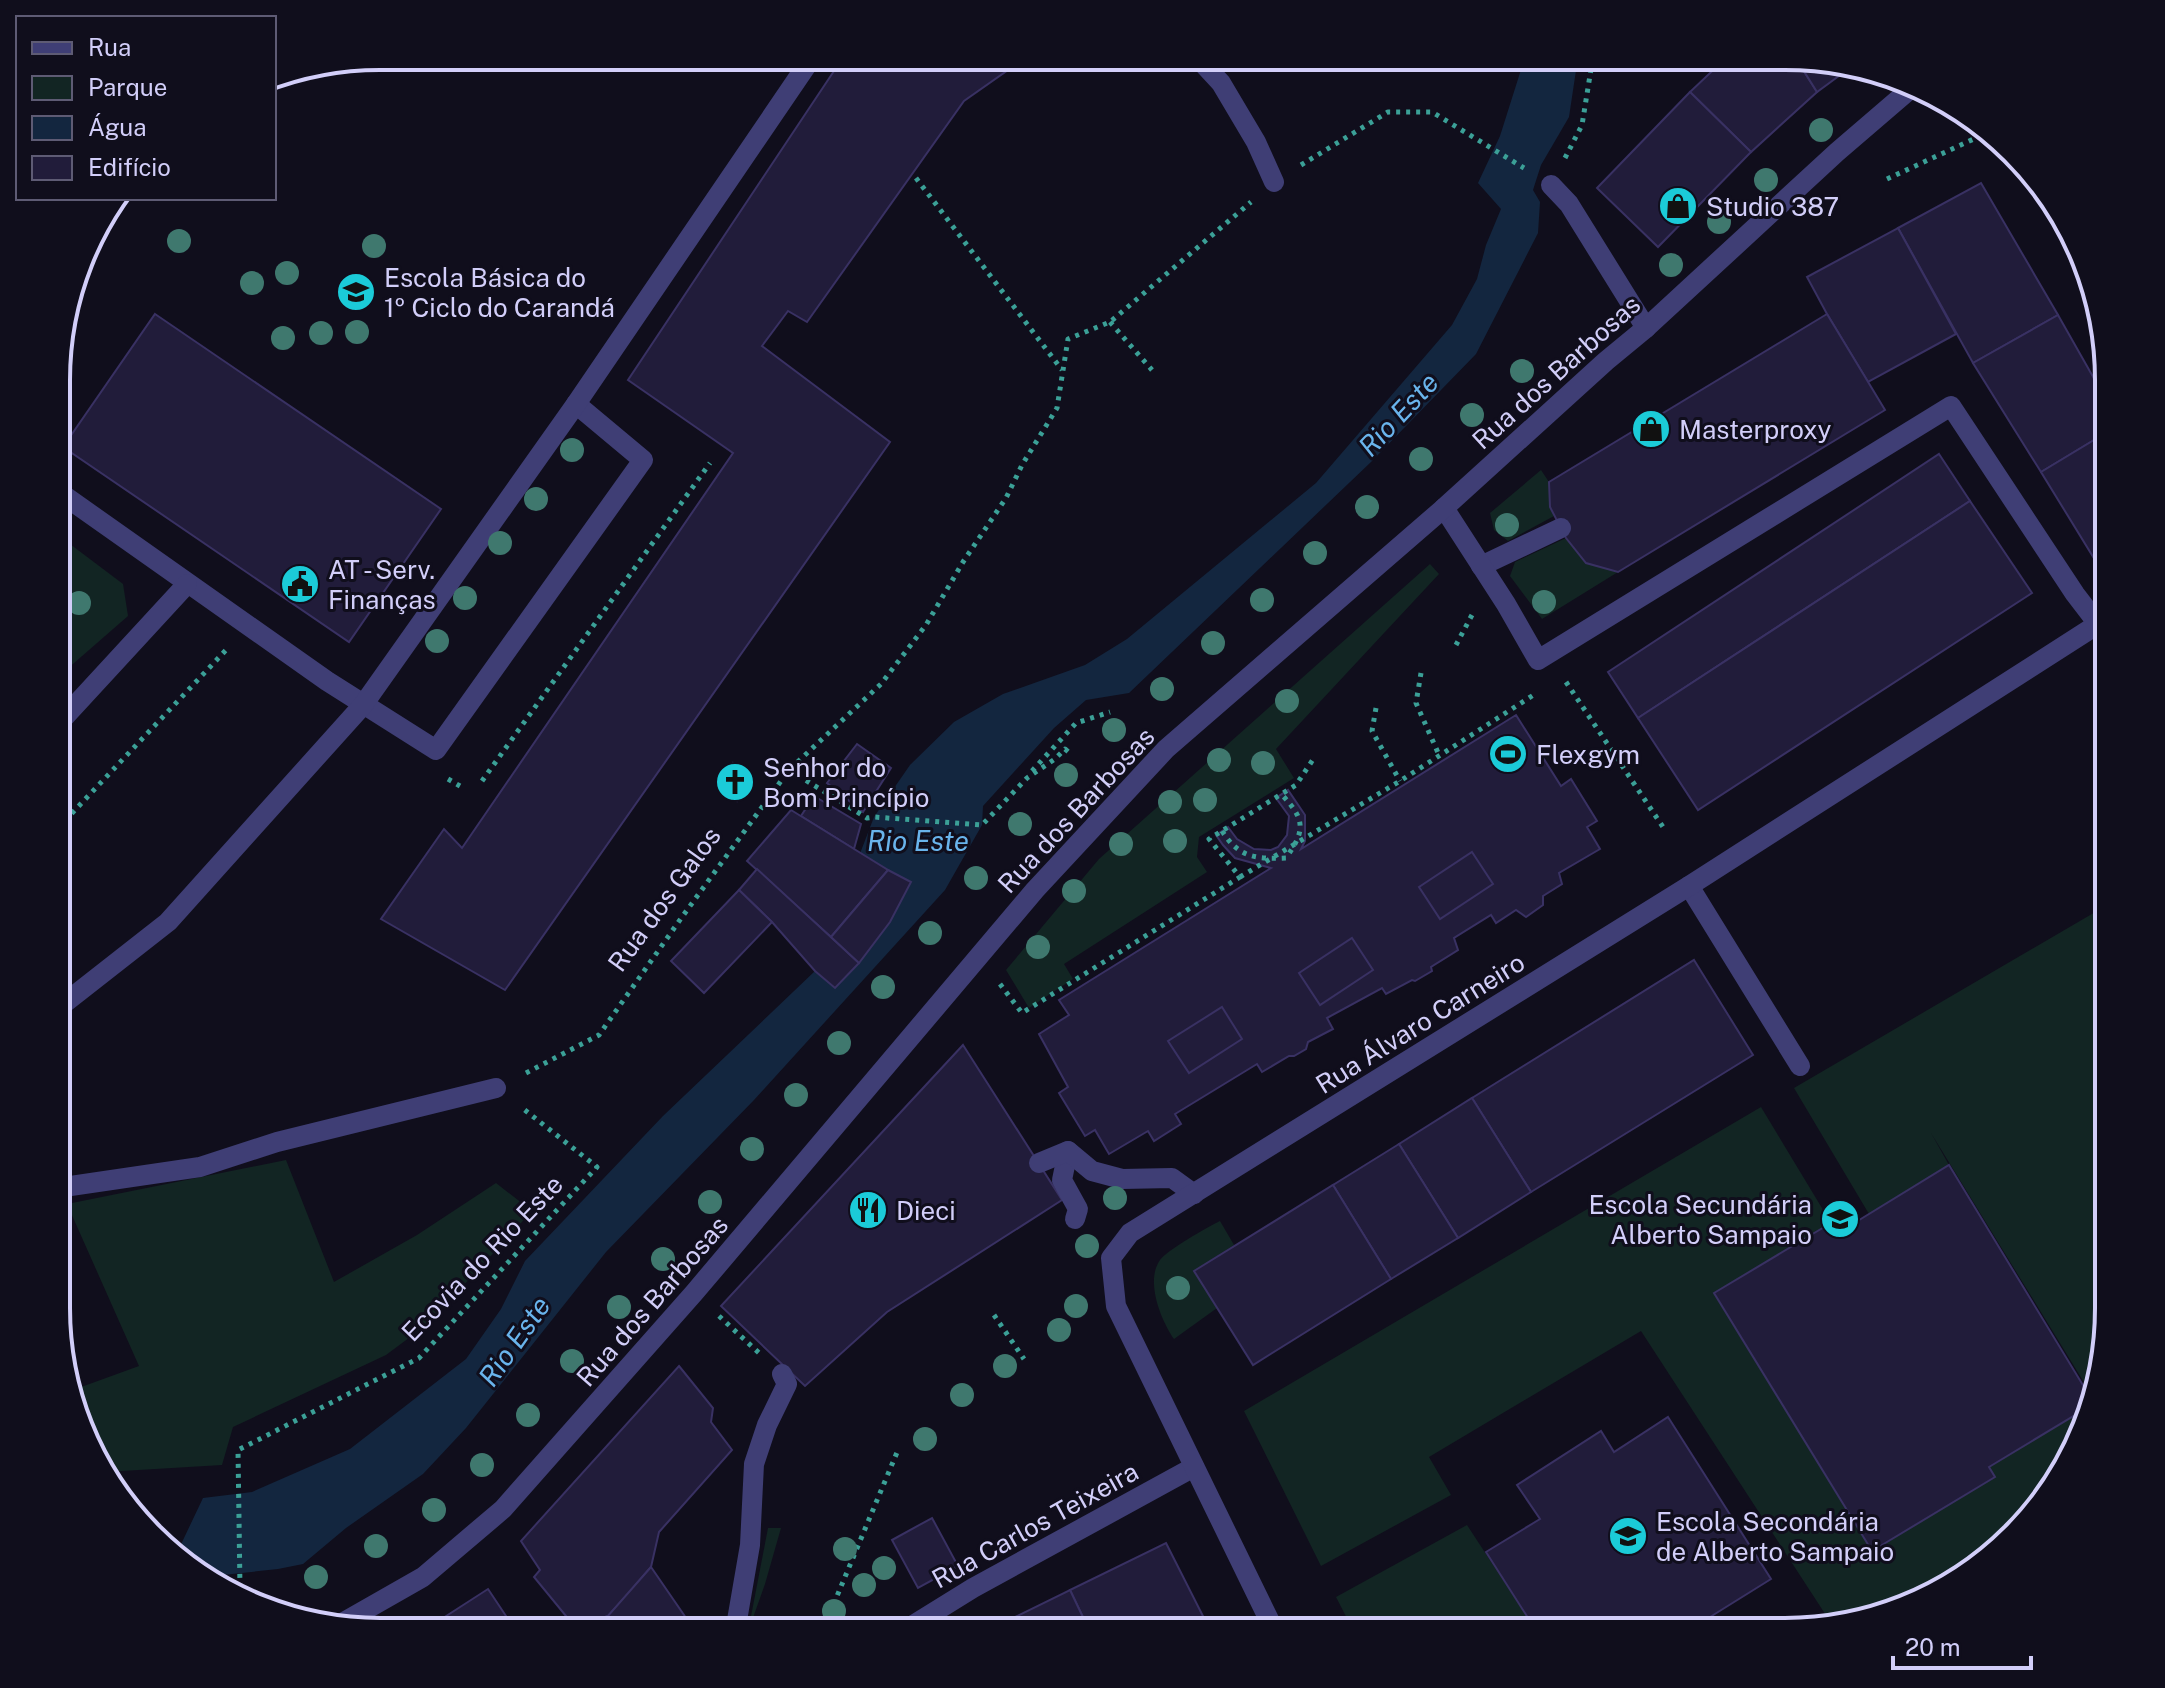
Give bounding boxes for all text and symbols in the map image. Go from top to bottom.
legend [16,16,276,200]
text: Rua [88,33,131,61]
text: Parque [88,73,167,101]
text: Água [88,113,146,141]
text: Edifício [88,153,171,181]
shop icon: Studio 387 [1657,185,1699,227]
place label: Studio 387 [1706,191,1839,222]
place label: Escola Básica do 1º Ciclo do Carandá [384,262,615,323]
school or university icon: Escola Básica do 1º Ciclo do Carandá [335,271,377,313]
street label: Rua dos Barbosas [1466,289,1646,455]
water label: Rio Este [1351,365,1445,463]
shop icon: Masterproxy [1630,408,1672,450]
place label: Masterproxy [1679,414,1832,445]
place label: AT - Serv. Finanças [328,554,436,615]
public building icon: AT - Serv. Finanças [279,563,321,605]
street label: Rua dos Barbosas [991,721,1161,899]
sports icon: Flexgym [1487,733,1529,775]
place label: Flexgym [1536,739,1640,770]
place label: Senhor do Bom Princípio [763,752,929,813]
church icon: Senhor do Bom Princípio [714,761,756,803]
street label: Rua dos Galos [601,821,727,977]
water label: Rio Este [867,824,969,857]
street label: Rua Álvaro Carneiro [1310,946,1530,1100]
street label: Ecovia do Rio Este [395,1168,569,1348]
restaurant icon: Dieci [847,1189,889,1231]
place label: Escola Secundária Alberto Sampaio [1588,1189,1812,1250]
place label: Dieci [896,1195,956,1226]
school or university icon: Escola Secundária Alberto Sampaio [1819,1198,1861,1240]
street label: Rua dos Barbosas [570,1210,734,1392]
water label: Rio Este [471,1290,557,1392]
street label: Rua Carlos Teixeira [926,1455,1144,1595]
place label: Escola Secondária de Alberto Sampaio [1656,1506,1894,1567]
school or university icon: Escola Secondária de Alberto Sampaio [1607,1515,1649,1557]
scale bar [1893,1620,2031,1670]
text: 20 m [1905,1633,1961,1661]

